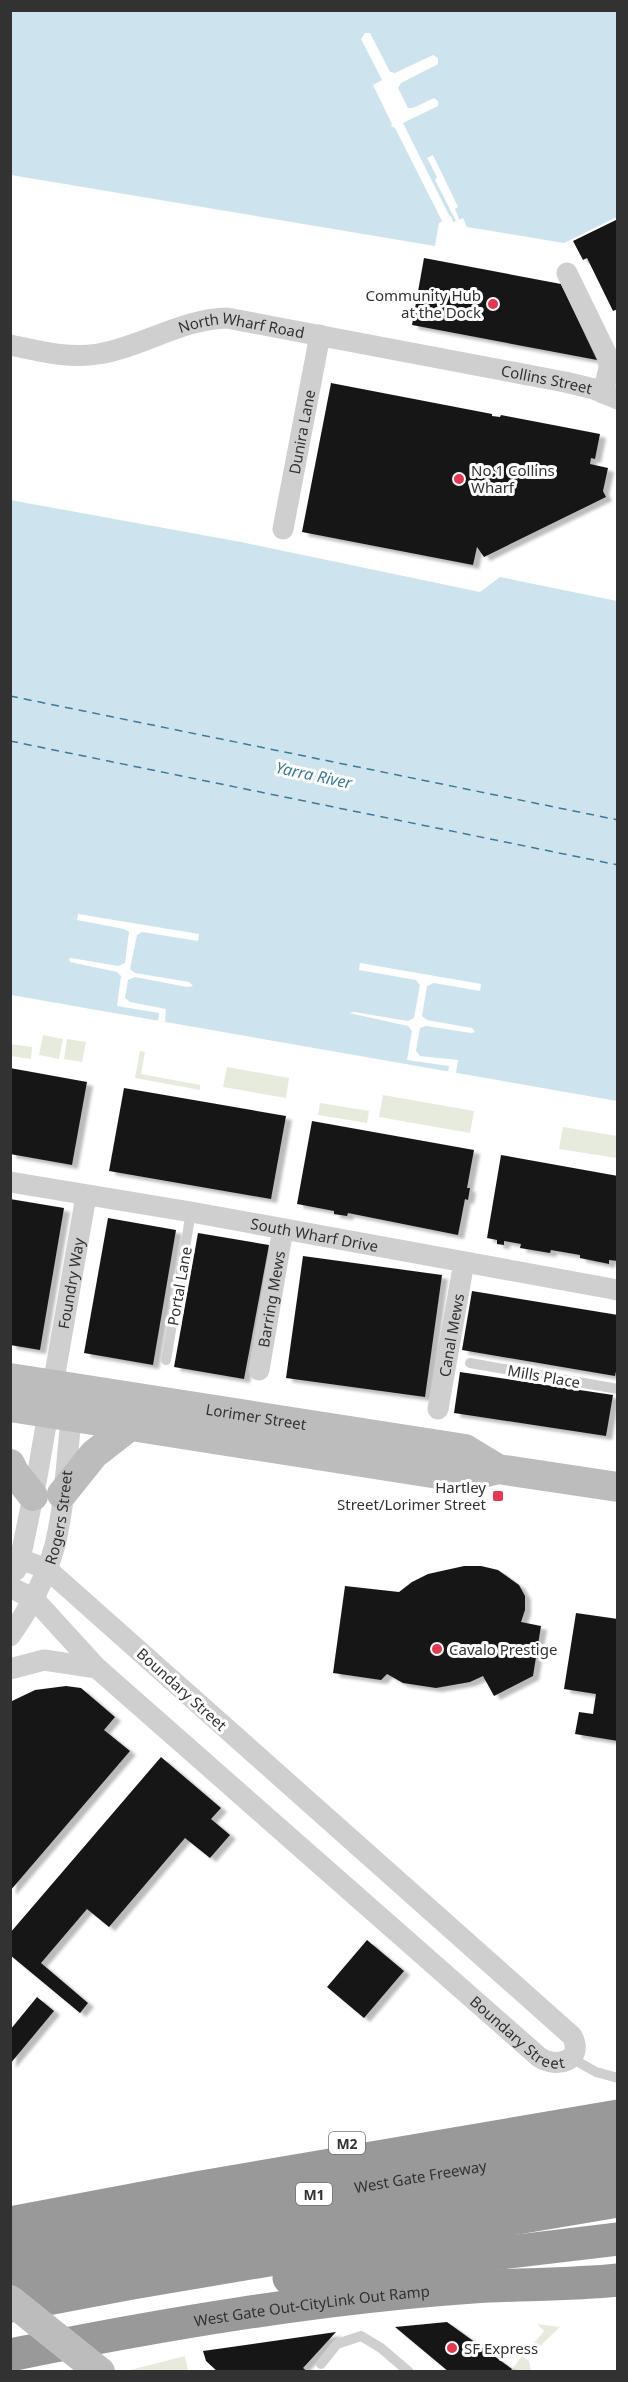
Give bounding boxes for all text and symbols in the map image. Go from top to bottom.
place label: Community Hub at the Dock [365,285,481,322]
marker: Community Hub at the Dock [486,297,500,311]
street label: North Wharf Road [175,307,306,342]
street label: Collins Street [500,360,595,398]
street label: Dunira Lane [284,388,319,476]
place label: No.1 Collins Wharf [471,460,555,497]
marker: No.1 Collins Wharf [452,472,466,486]
water label: Yarra River [274,756,355,794]
street label: South Wharf Drive [249,1213,380,1256]
street label: Foundry Way [53,1236,89,1330]
street label: Portal Lane [162,1245,196,1327]
street label: Barring Mews [253,1249,289,1349]
street label: Canal Mews [434,1292,468,1378]
street label: Mills Place [506,1360,582,1392]
street label: Lorimer Street [204,1399,308,1434]
street label: Rogers Street [40,1469,76,1567]
place label: Hartley Street/Lorimer Street [337,1477,487,1514]
marker: Hartley Street/Lorimer Street [491,1489,505,1503]
place label: Cavalo Prestige [449,1639,557,1659]
marker: Cavalo Prestige [430,1642,444,1656]
street label: Boundary Street [133,1643,232,1735]
street label: Boundary Street [466,1991,567,2073]
road number: M2 [329,2132,365,2154]
street label: West Gate Freeway [353,2155,488,2197]
road number: M1 [296,2183,332,2205]
street label: West Gate Out-CityLink Out Ramp [192,2280,431,2331]
place label: SF Express [464,2338,538,2358]
marker: SF Express [445,2341,459,2355]

